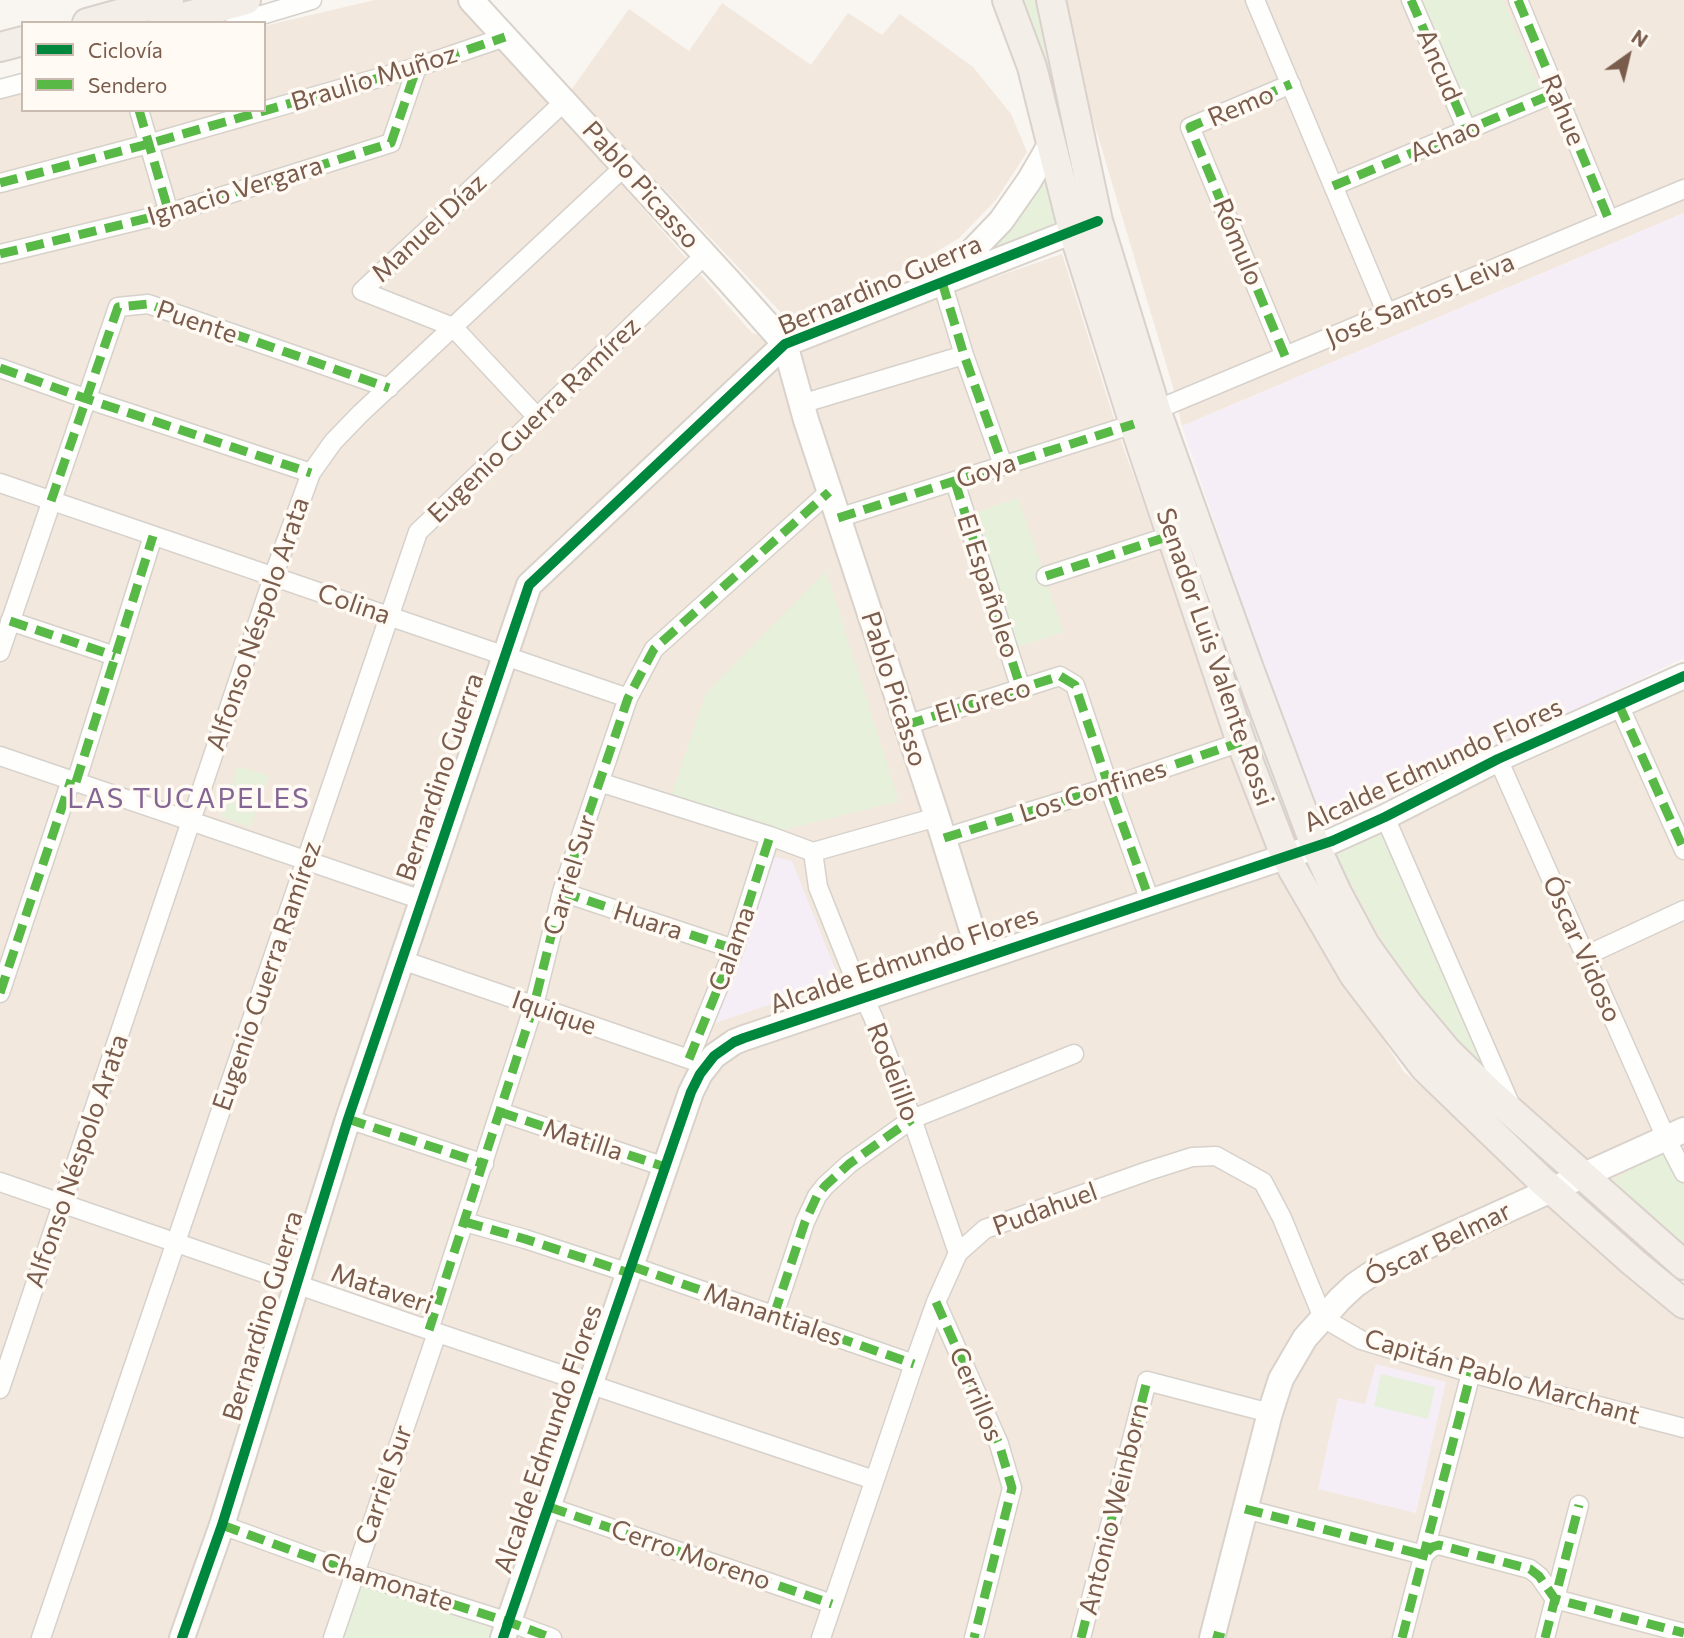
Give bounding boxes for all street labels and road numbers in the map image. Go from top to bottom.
street label: Ancud [1410,24,1468,106]
street label: Braulio Muñoz [287,38,461,118]
street label: Rahue [1534,70,1592,150]
street label: Remo [1203,78,1279,134]
street label: Achao [1405,111,1485,169]
street label: Pablo Picasso [576,115,706,255]
street label: Ignacio Vergara [144,150,326,232]
street label: Manuel Díaz [365,167,493,289]
street label: Rómulo [1206,194,1270,290]
street label: Bernardino Guerra [774,228,986,342]
street label: José Santos Leiva [1321,246,1519,354]
street label: Puente [152,294,242,350]
street label: Eugenio Guerra Ramírez [421,311,647,529]
street label: Goya [952,447,1020,495]
street label: Alfonso Néspolo Arata [200,493,316,755]
street label: Senador Luis Valente Rossi [1149,504,1281,810]
street label: El Españoleo [950,510,1026,662]
street label: Colina [313,577,395,631]
street label: Pablo Picasso [854,608,934,770]
street label: Bernardino Guerra [390,669,490,885]
street label: El Greco [932,672,1034,730]
street label: Alcalde Edmundo Flores [1299,691,1567,839]
street label: Los Confines [1016,753,1170,829]
street label: Carriel Sur [537,811,603,939]
street label: Eugenio Guerra Ramírez [206,837,328,1115]
street label: Óscar Vidoso [1536,871,1628,1027]
street label: Huara [609,895,687,947]
street label: Alcalde Edmundo Flores [766,899,1042,1021]
street label: Calama [702,902,762,996]
street label: Iquique [508,984,600,1042]
street label: Rodelillo [860,1018,926,1126]
street label: Alfonso Néspolo Arata [19,1030,135,1292]
street label: Matilla [539,1112,627,1168]
street label: Pudahuel [988,1176,1102,1242]
street label: Óscar Belmar [1360,1195,1516,1293]
street label: Bernardino Guerra [216,1207,310,1425]
street label: Mataveri [327,1257,437,1321]
street label: Manantiales [700,1277,846,1353]
street label: Alcalde Edmundo Flores [487,1301,609,1577]
street label: Capitán Pablo Marchant [1361,1323,1643,1431]
street label: Cerrillos [942,1342,1010,1446]
street label: Antonio Weinborn [1073,1400,1155,1618]
street label: Carriel Sur [349,1421,419,1549]
street label: Cerro Moreno [607,1513,775,1597]
street label: Chamonate [317,1546,457,1618]

